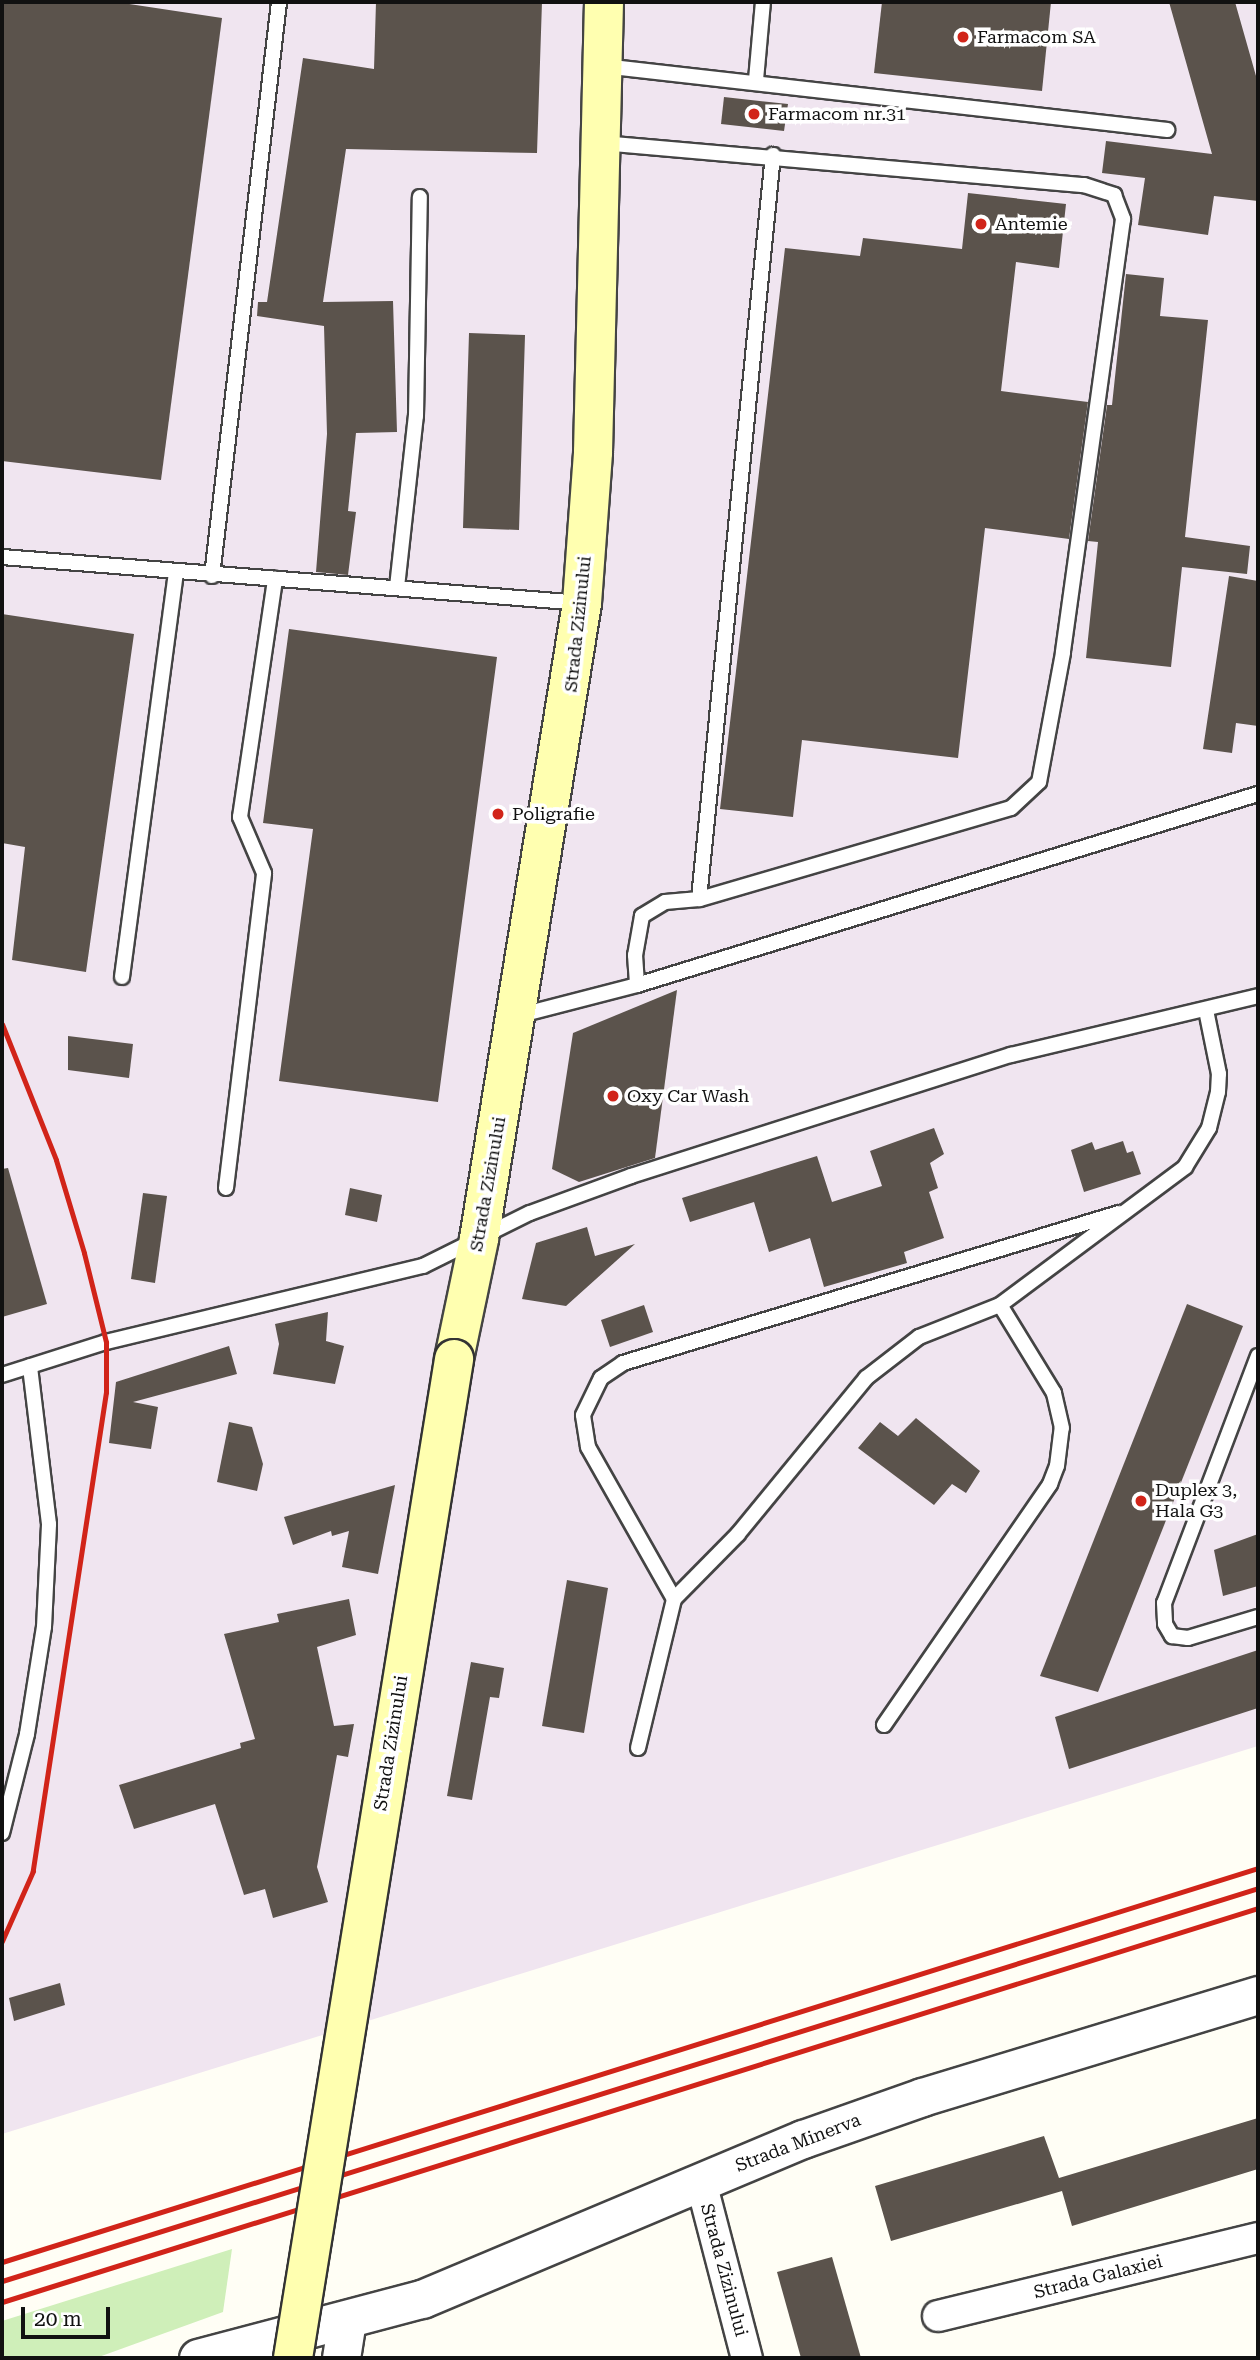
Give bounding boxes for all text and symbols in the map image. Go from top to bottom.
place label: Farmacom SA [977,26,1096,48]
marker: Farmacom SA [955,29,971,45]
place label: Farmacom nr.31 [768,103,906,125]
marker: Farmacom nr.31 [746,106,762,122]
place label: Antemie [995,213,1068,235]
marker: Antemie [973,216,989,232]
street label: Strada Zizinului [560,555,596,693]
place label: Poligrafie [512,803,595,825]
marker: Poligrafie [490,806,506,822]
place label: Oxy Car Wash [627,1085,749,1107]
marker: Oxy Car Wash [605,1088,621,1104]
street label: Strada Zizinului [465,1115,511,1253]
place label: Duplex 3, Hala G3 [1155,1480,1237,1522]
marker: Duplex 3, Hala G3 [1133,1493,1149,1509]
street label: Strada Zizinului [370,1674,412,1812]
street label: Strada Minerva [732,2109,864,2177]
street label: Strada Zizinului [696,2201,752,2339]
street label: Strada Galaxiei [1031,2251,1165,2303]
scale bar [24,2294,114,2338]
text: 20 m [34,2307,82,2331]

